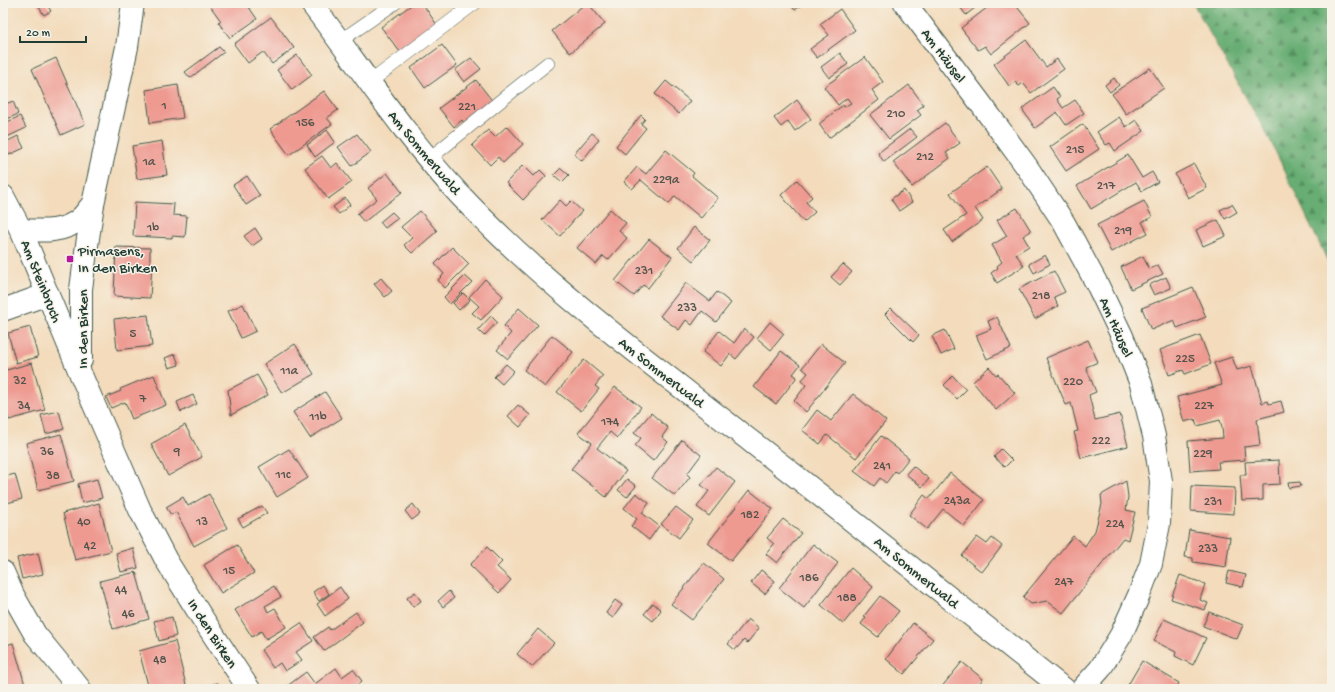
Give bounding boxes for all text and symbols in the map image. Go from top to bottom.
scale bar [20,18,86,44]
street label: Am Häusel [916,25,969,87]
text: 20 m [26,27,51,41]
house number: 1 [160,99,167,114]
house number: 221 [458,100,476,115]
house number: 210 [886,107,906,122]
street label: Am Sommerwald [383,108,465,200]
house number: 156 [295,116,315,131]
house number: 215 [1066,143,1084,158]
house number: 212 [916,150,935,165]
house number: 1a [142,155,156,170]
house number: 229a [653,173,680,188]
house number: 217 [1097,179,1116,194]
house number: 1b [146,221,159,236]
house number: 219 [1114,224,1133,239]
street label: Am Steinbruch [15,238,65,326]
place label: Pirmasens, In den Birken [77,243,157,278]
marker: Pirmasens, In den Birken [65,254,75,264]
house number: 231 [635,264,653,279]
street label: In den Birken [75,289,93,369]
house number: 218 [1032,289,1050,304]
street label: Am Häusel [1094,295,1136,361]
house number: 233 [677,301,697,316]
house number: 5 [130,327,137,342]
street label: Am Sommerwald [614,334,708,413]
house number: 225 [1175,352,1195,367]
house number: 11a [279,364,299,379]
house number: 32 [12,374,27,389]
house number: 220 [1063,375,1084,390]
house number: 7 [139,392,148,407]
house number: 34 [17,399,30,414]
house number: 227 [1194,399,1215,414]
house number: 11b [308,410,327,425]
house number: 174 [600,415,619,430]
house number: 222 [1091,434,1111,449]
house number: 36 [39,445,54,460]
house number: 9 [173,445,181,460]
house number: 229 [1193,447,1213,462]
house number: 241 [873,459,891,474]
house number: 11c [275,468,291,483]
house number: 38 [45,469,60,484]
house number: 243a [944,494,971,509]
house number: 231 [1204,495,1222,510]
house number: 182 [740,508,760,523]
house number: 40 [77,515,91,530]
house number: 13 [195,515,208,530]
house number: 224 [1106,517,1124,532]
street label: Am Sommerwald [870,534,963,614]
house number: 42 [84,539,97,554]
house number: 233 [1198,542,1218,557]
house number: 15 [222,564,235,579]
house number: 186 [799,571,819,586]
house number: 247 [1054,575,1075,590]
house number: 44 [115,583,127,598]
house number: 188 [836,591,857,606]
street label: In den Birken [182,596,240,672]
house number: 46 [122,607,135,622]
house number: 48 [153,653,167,668]

